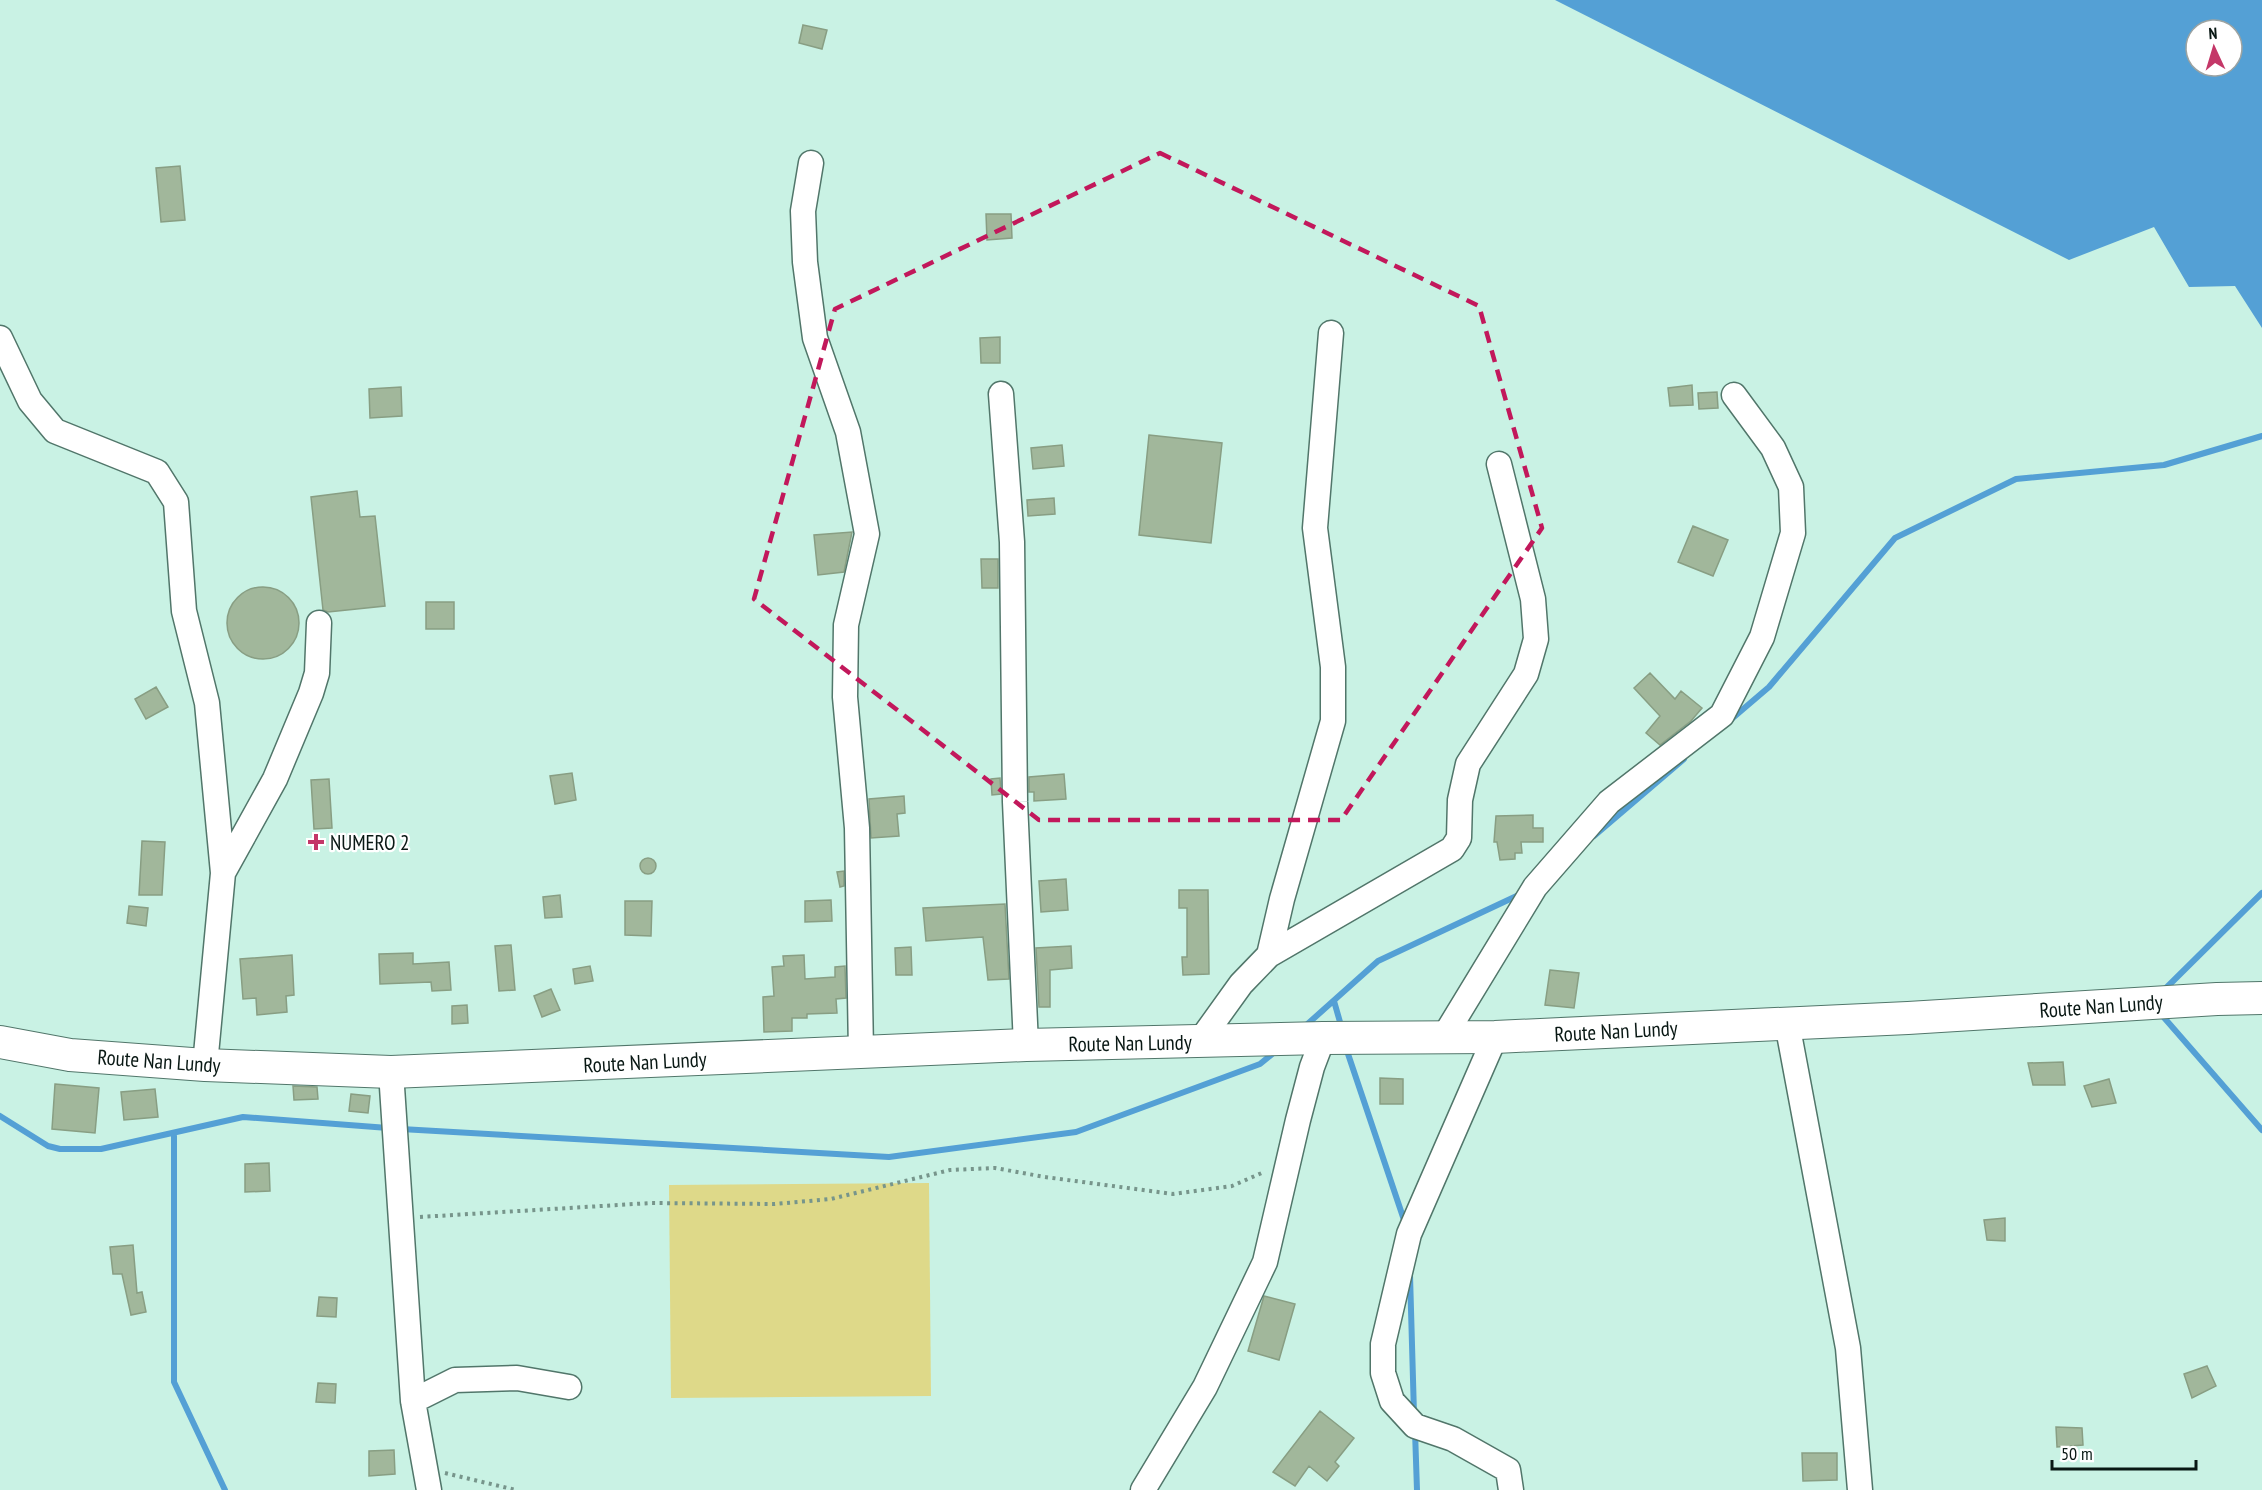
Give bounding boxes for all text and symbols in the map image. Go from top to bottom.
north arrow [2184,18,2244,78]
text: N [2208,23,2218,43]
place label: NUMERO 2 [330,829,410,856]
marker: NUMERO 2 [307,833,325,851]
street label: Route Nan Lundy [2039,988,2164,1024]
street label: Route Nan Lundy [1554,1014,1678,1048]
street label: Route Nan Lundy [1068,1028,1192,1058]
street label: Route Nan Lundy [97,1043,222,1079]
street label: Route Nan Lundy [583,1045,707,1079]
scale bar [2052,1433,2196,1471]
text: 50 m [2061,1442,2093,1465]

